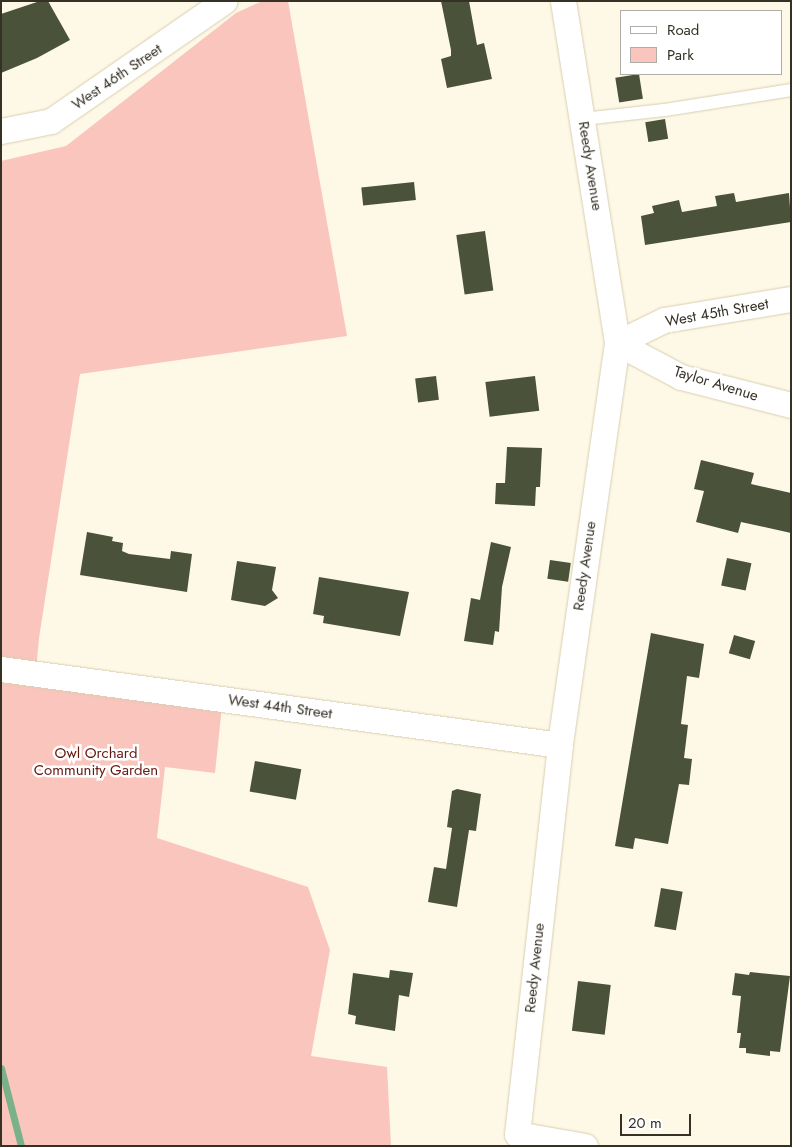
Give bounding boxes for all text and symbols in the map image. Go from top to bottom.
legend [620,10,782,75]
text: Road [667,19,699,41]
street label: West 46th Street [69,40,165,114]
text: Park [667,44,694,66]
street label: Reedy Avenue [574,120,606,212]
street label: West 45th Street [664,295,770,331]
street label: Taylor Avenue [672,363,760,405]
street label: Reedy Avenue [570,520,600,612]
street label: West 44th Street [227,691,333,723]
park label: Owl Orchard Community Garden [34,744,158,779]
street label: Reedy Avenue [521,922,549,1014]
scale bar [622,1104,693,1136]
text: 20 m [628,1112,662,1134]

